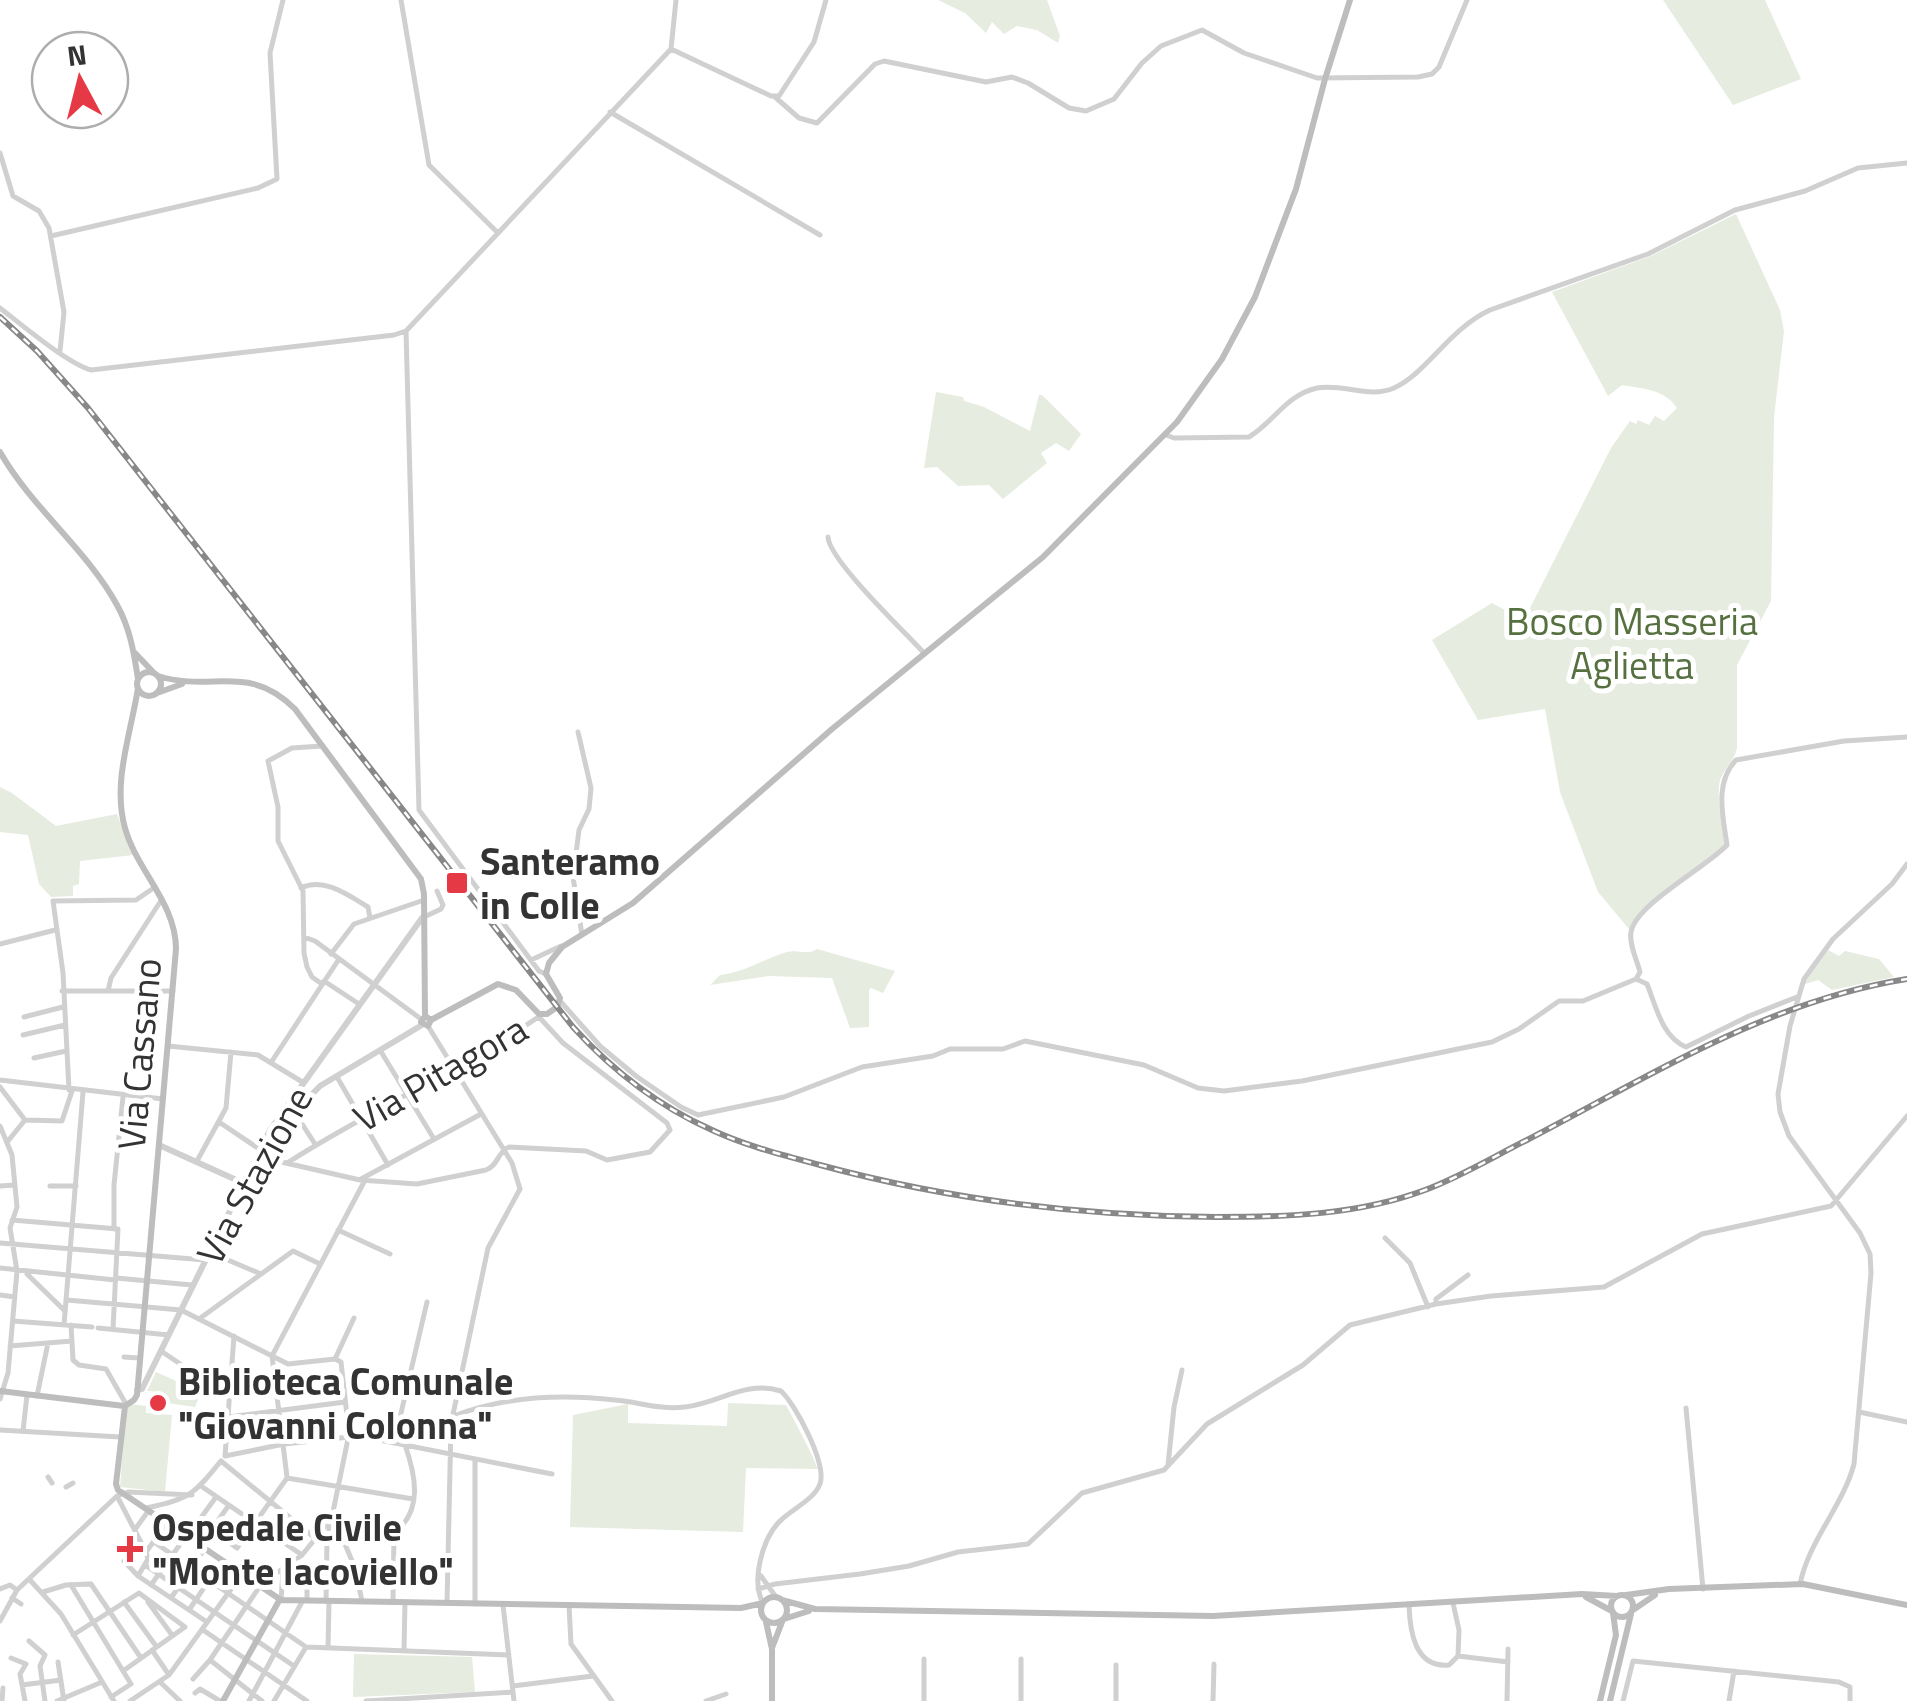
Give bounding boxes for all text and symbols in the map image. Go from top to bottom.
north arrow [30,30,130,130]
text: N [65,32,89,77]
park label: Bosco Masseria Aglietta [1506,592,1758,694]
place label: Santeramo in Colle [480,832,660,934]
marker: Santeramo in Colle [444,870,470,896]
street label: Via Cassano [102,956,176,1152]
street label: Via Pitagora [342,1000,538,1146]
street label: Via Stazione [181,1075,327,1275]
place label: Biblioteca Comunale "Giovanni Colonna" [178,1352,513,1454]
marker: Biblioteca Comunale "Giovanni Colonna" [147,1392,169,1414]
place label: Ospedale Civile "Monte Iacoviello" [152,1498,454,1600]
marker: Ospedale Civile "Monte Iacoviello" [117,1536,143,1562]

